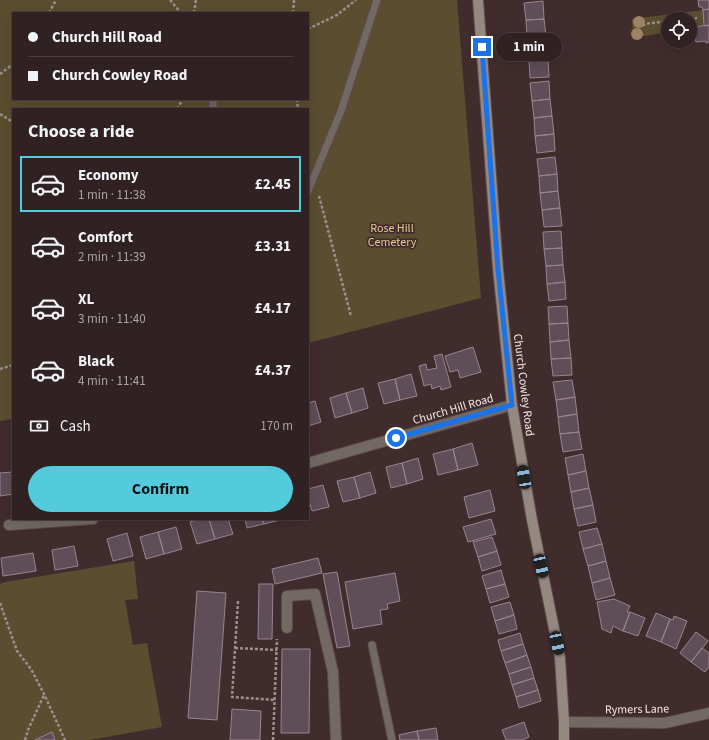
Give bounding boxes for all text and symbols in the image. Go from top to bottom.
map controls [661,12,697,48]
button: locate [661,12,697,48]
text: Church Hill Road [52,27,162,48]
callout: 1 min [496,33,562,61]
route end [473,38,491,56]
text: 1 min [513,38,545,56]
text: Church Cowley Road [52,65,187,86]
text: Choose a ride [28,119,134,144]
text: Economy [78,165,139,186]
icon: car [30,166,66,202]
text: £2.45 [255,174,291,195]
text: 1 min · 11:38 [78,186,146,204]
park label: Rose Hill Cemetery [368,220,417,251]
text: Comfort [78,227,133,248]
icon: car [30,228,66,264]
text: £3.31 [255,236,291,257]
text: 2 min · 11:39 [78,248,146,266]
text: XL [78,289,94,310]
icon: car [30,290,66,326]
text: £4.17 [255,298,291,319]
text: 3 min · 11:40 [78,310,146,328]
street label: Church Cowley Road [509,333,538,437]
text: Black [78,351,115,372]
icon: car [30,352,66,388]
text: £4.37 [255,360,291,381]
text: 4 min · 11:41 [78,372,146,390]
street label: Church Hill Road [411,390,496,429]
icon: cash [28,415,50,437]
text: Cash [60,416,91,437]
text: 170 m [260,417,293,435]
route start [387,429,405,447]
car [516,464,532,490]
button: Confirm [28,466,293,512]
car [533,553,549,579]
car [549,630,565,656]
street label: Rymers Lane [605,700,669,719]

